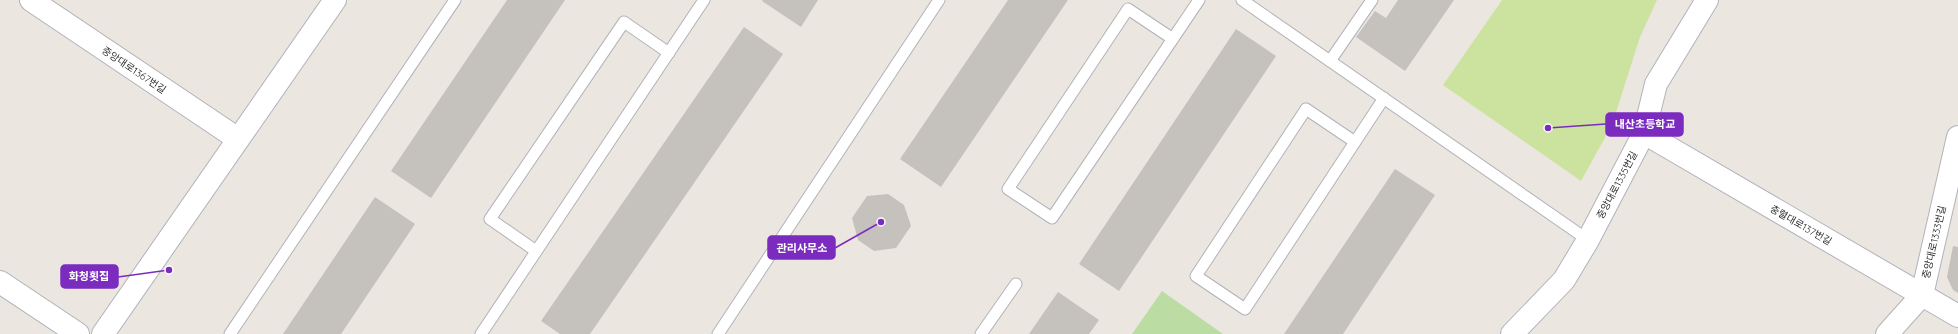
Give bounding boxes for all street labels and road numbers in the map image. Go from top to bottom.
street label: 중앙대로1367번길 [99,44,169,96]
street label: 중앙대로1335번길 [1594,149,1640,221]
street label: 충렬대로137번길 [1768,202,1834,248]
street label: 중앙대로1333번길 [1919,204,1949,280]

